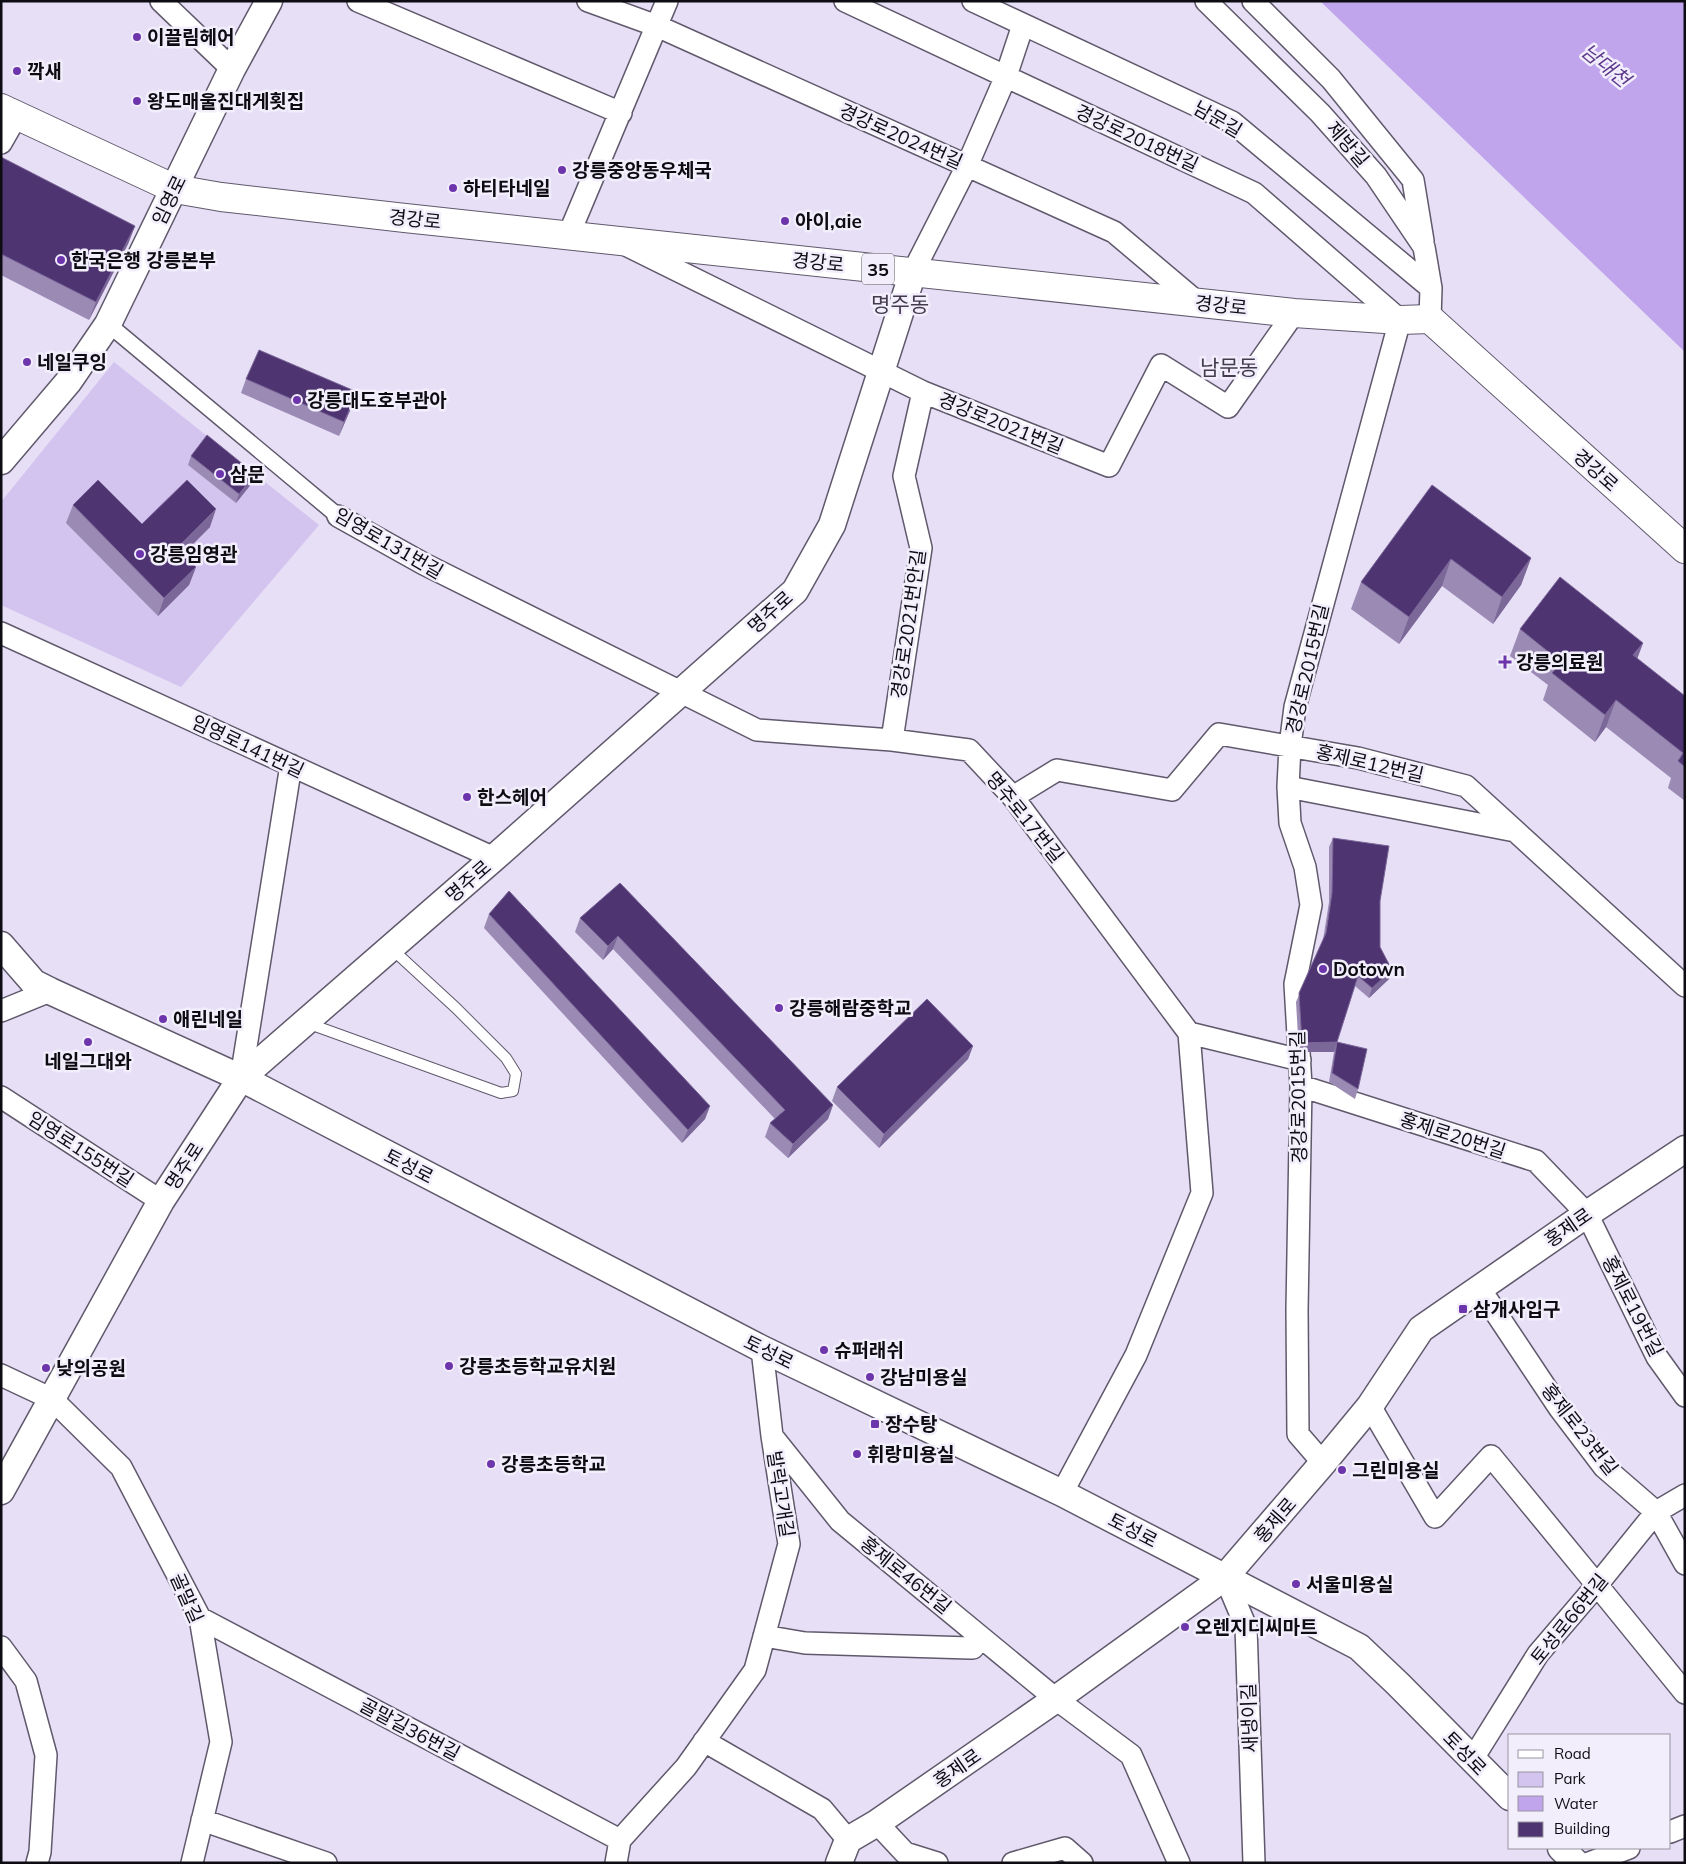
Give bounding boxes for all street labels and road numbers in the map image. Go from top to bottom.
street label: 남문길 [1189,95,1247,143]
street label: 경강로2024번길 [835,98,967,174]
street label: 경강로2018번길 [1072,99,1202,177]
street label: 제방길 [1322,116,1374,172]
street label: 임영로 [147,171,191,229]
street label: 경강로 [388,204,442,234]
street label: 경강로 [791,247,845,277]
road number: 35 [862,253,894,284]
street label: 경강로 [1194,290,1248,320]
street label: 경강로2021번길 [935,387,1067,459]
street label: 경강로 [1568,444,1624,496]
street label: 임영로131번길 [330,502,448,584]
street label: 경강로2021번안길 [886,548,930,700]
street label: 명주로 [742,586,798,638]
street label: 경강로2015번길 [1280,601,1334,737]
street label: 임영로141번길 [188,709,308,783]
street label: 홍제로12번길 [1314,739,1426,787]
street label: 명주로17번길 [981,767,1069,867]
street label: 명주로 [440,855,496,907]
street label: 경강로2015번길 [1285,1030,1311,1164]
street label: 임영로155번길 [23,1106,139,1192]
street label: 홍제로20번길 [1397,1107,1509,1163]
street label: 명주로 [160,1137,208,1195]
street label: 토성로 [380,1143,438,1189]
street label: 홍제로 [1540,1202,1596,1252]
street label: 홍제로19번길 [1597,1251,1669,1361]
street label: 토성로 [740,1330,798,1374]
street label: 홍제로23번길 [1537,1378,1623,1480]
street label: 발락고개길 [762,1449,800,1539]
street label: 홍제로 [1249,1492,1301,1548]
street label: 토성로 [1104,1507,1162,1553]
street label: 홍제로46번길 [856,1531,956,1619]
street label: 골말길 [165,1569,209,1627]
street label: 토성로66번길 [1525,1569,1613,1669]
street label: 새냉이길 [1236,1683,1262,1753]
street label: 골말길36번길 [356,1693,464,1765]
street label: 토성로 [1438,1726,1492,1780]
street label: 홍제로 [929,1743,985,1793]

